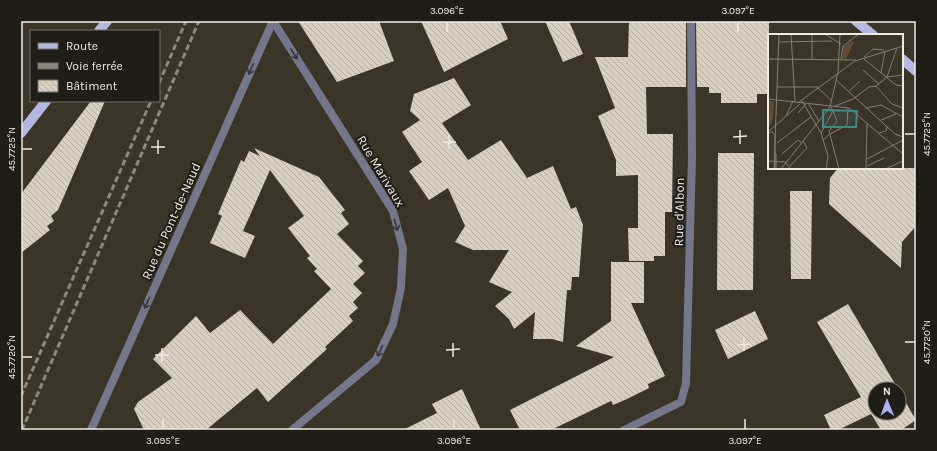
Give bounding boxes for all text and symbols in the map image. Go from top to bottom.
text: 3.096°E [430,5,464,17]
text: 3.097°E [721,5,755,17]
legend [30,30,160,102]
inset map [768,34,903,169]
text: Route [66,39,98,53]
one-way arrow [290,48,298,59]
text: Voie ferrée [66,59,123,73]
one-way arrow [247,63,255,75]
text: Bâtiment [66,79,118,93]
text: 45.7725°N [921,112,933,156]
text: 45.7725°N [6,127,18,171]
street label: Rue Marivaux [354,133,408,210]
street label: Rue du Pont-de-Naud [138,160,204,282]
street label: Rue d'Albon [671,177,687,247]
one-way arrow [393,218,400,231]
one-way arrow [143,297,150,309]
text: 45.7720°N [921,320,933,364]
text: 45.7720°N [6,335,18,379]
one-way arrow [376,344,383,356]
north arrow [867,381,907,421]
text: N [883,385,891,398]
text: 3.095°E [146,435,180,447]
text: 3.096°E [437,435,471,447]
text: 3.097°E [728,435,762,447]

